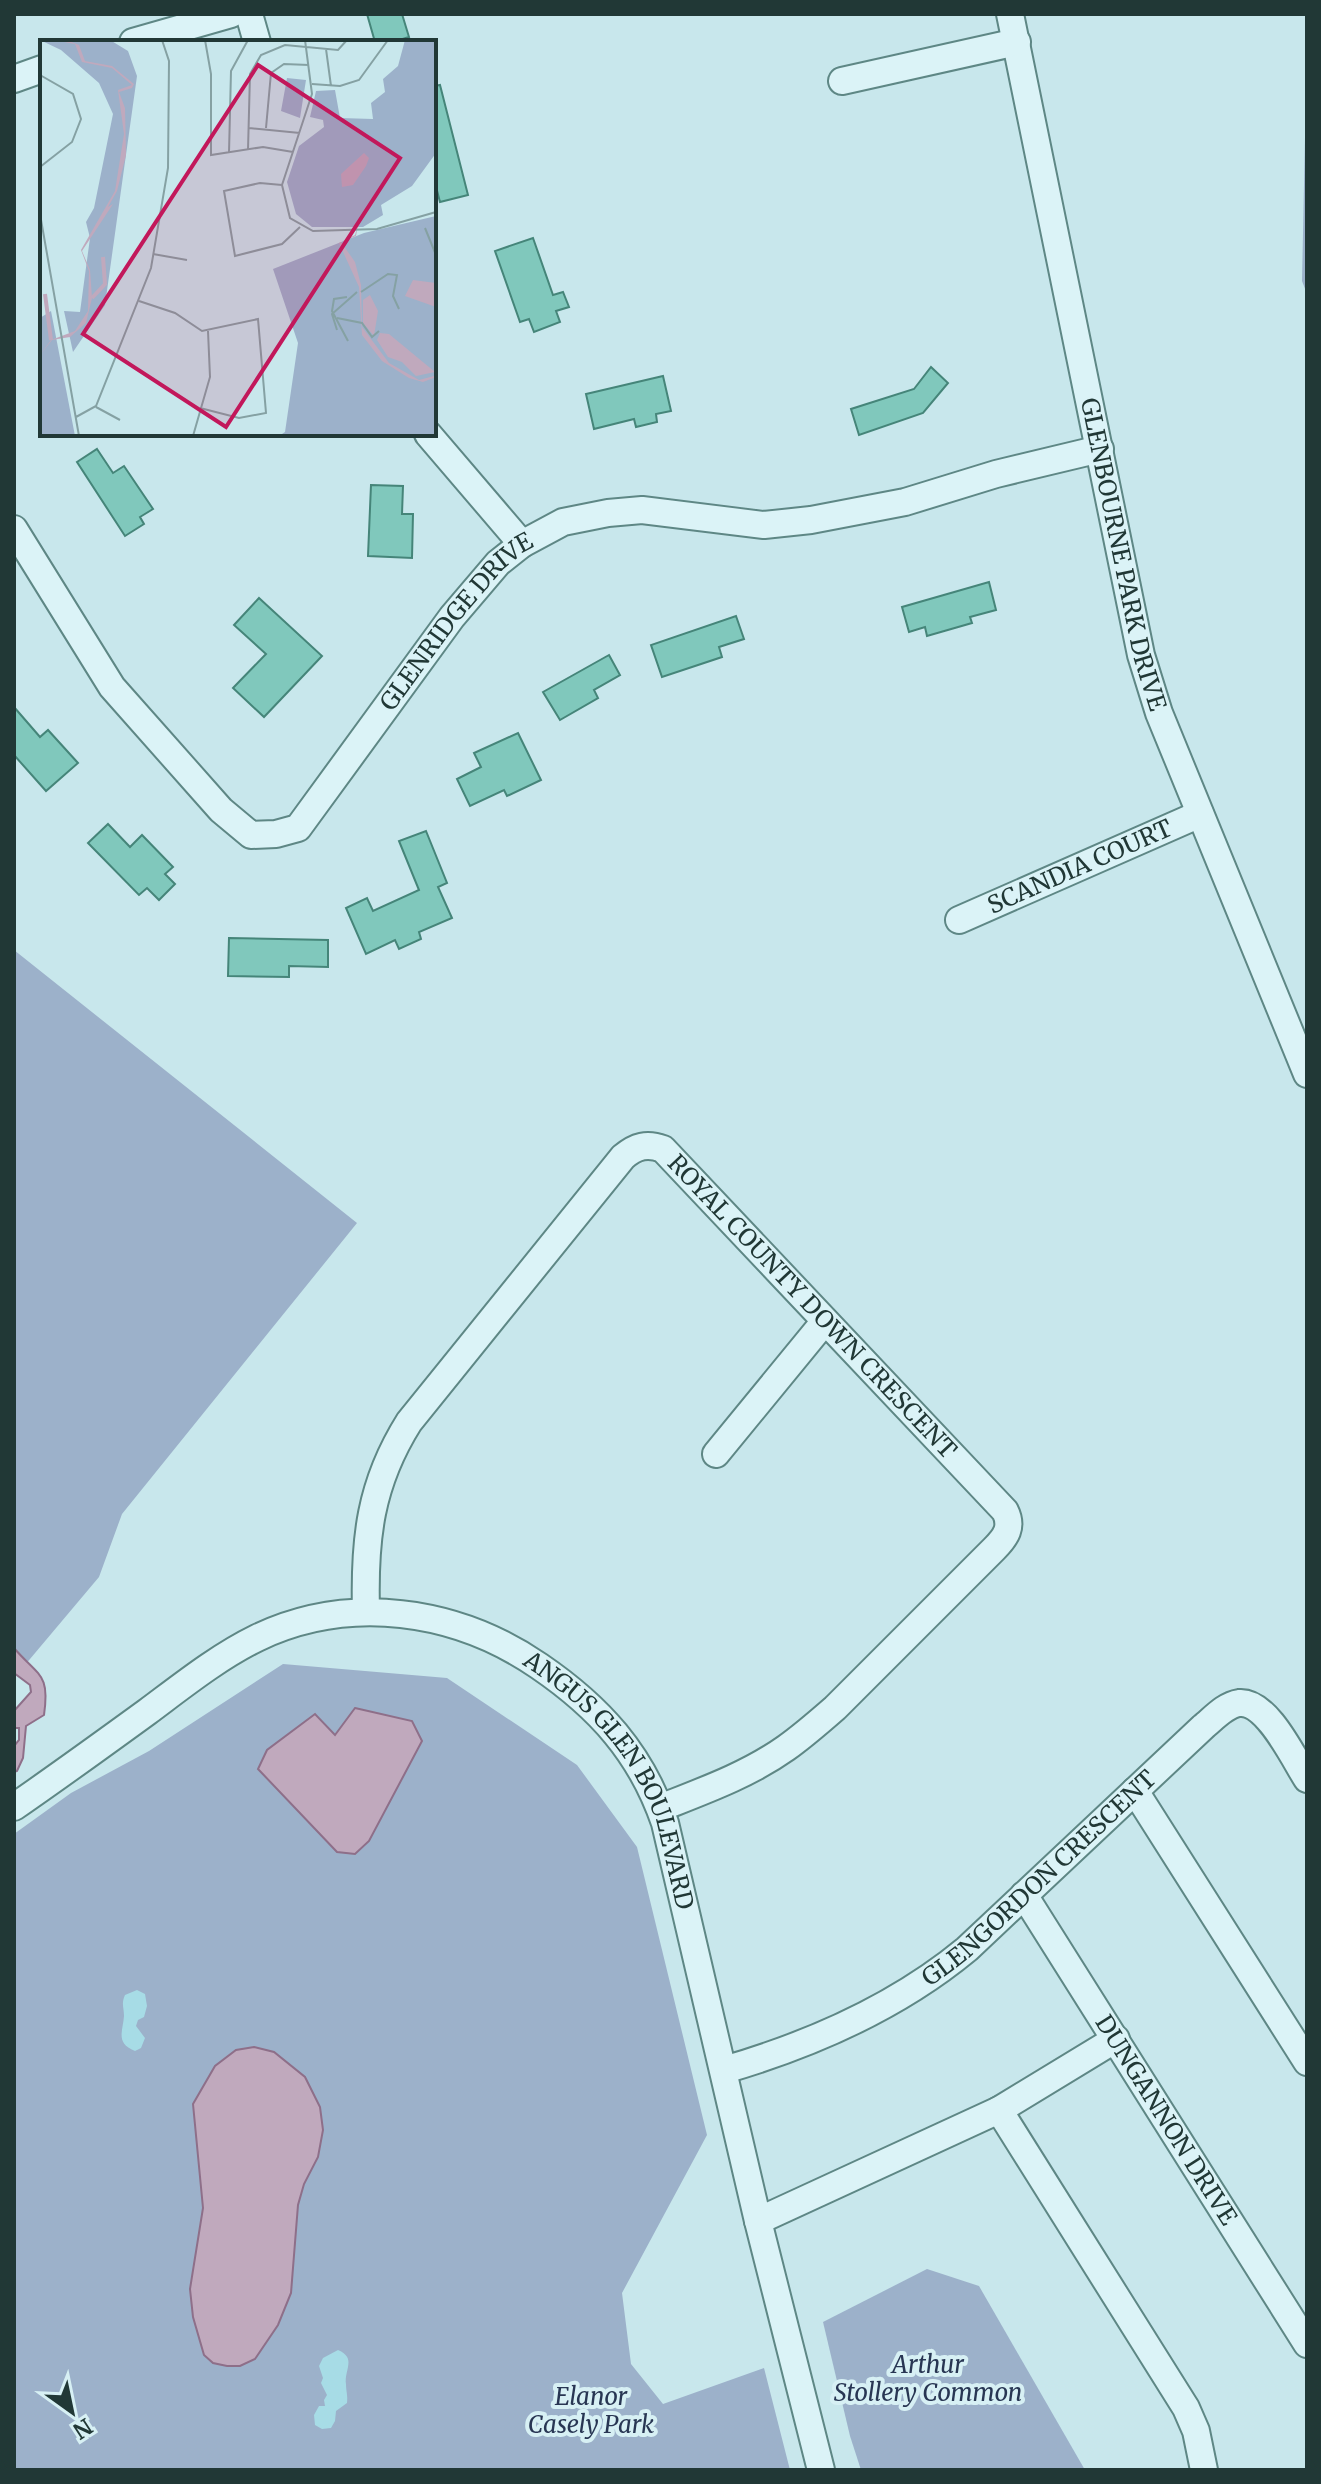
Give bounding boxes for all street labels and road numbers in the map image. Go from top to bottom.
street label: GLENBOURNE PARK DRIVE [1074,395,1174,715]
street label: GLENRIDGE DRIVE [373,525,539,717]
street label: SCANDIA COURT [983,812,1177,921]
street label: ROYAL COUNTY DOWN CRESCENT [661,1148,964,1465]
street label: ANGUS GLEN BOULEVARD [517,1643,701,1913]
street label: GLENGORDON CRESCENT [916,1763,1163,1993]
street label: DUNGANNON DRIVE [1088,2009,1244,2231]

